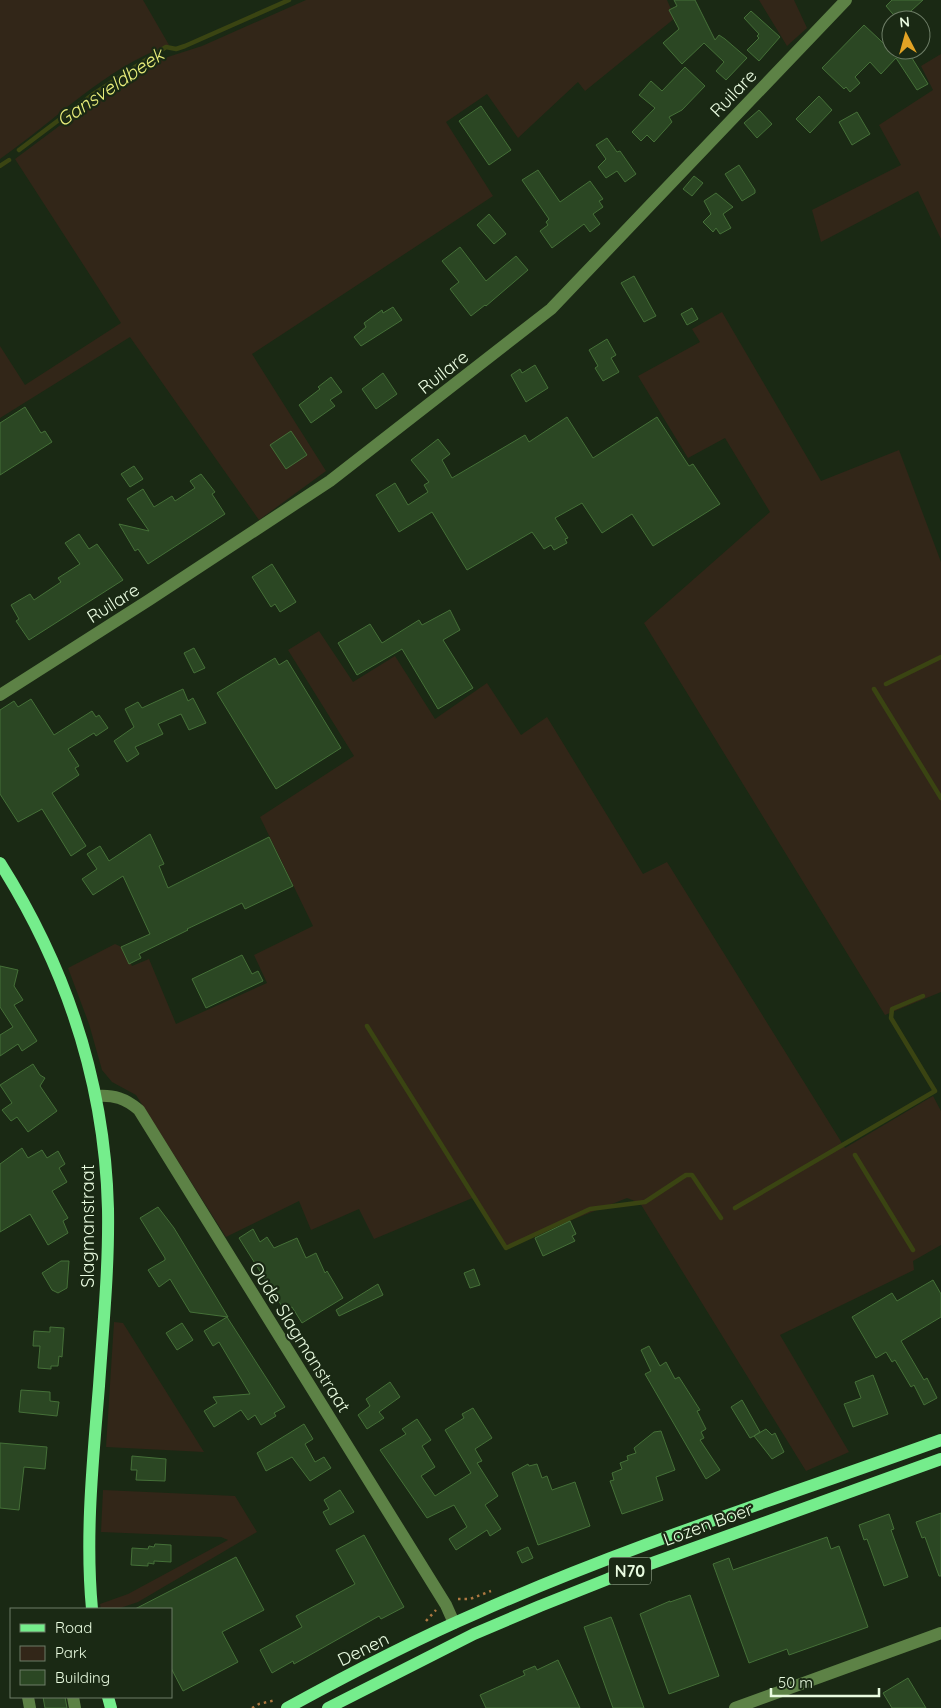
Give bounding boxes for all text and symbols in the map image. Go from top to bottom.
north arrow [881,10,931,60]
text: N [899,13,911,32]
water label: Gansveldbeek [52,41,170,132]
street label: Ruilare [705,64,761,122]
street label: Ruilare [413,345,473,399]
street label: Ruilare [82,578,144,628]
street label: Slagmanstraat [76,1164,99,1288]
street label: Oude Slagmanstraat [244,1257,356,1417]
street label: Lozen Boer [660,1497,756,1551]
road number: N70 [609,1558,651,1584]
legend [10,1608,172,1698]
text: Road [55,1618,92,1637]
street label: Denen [334,1627,392,1671]
text: Park [55,1643,87,1662]
scale bar [771,1666,878,1698]
text: Building [55,1668,110,1687]
text: 50 m [778,1673,813,1692]

